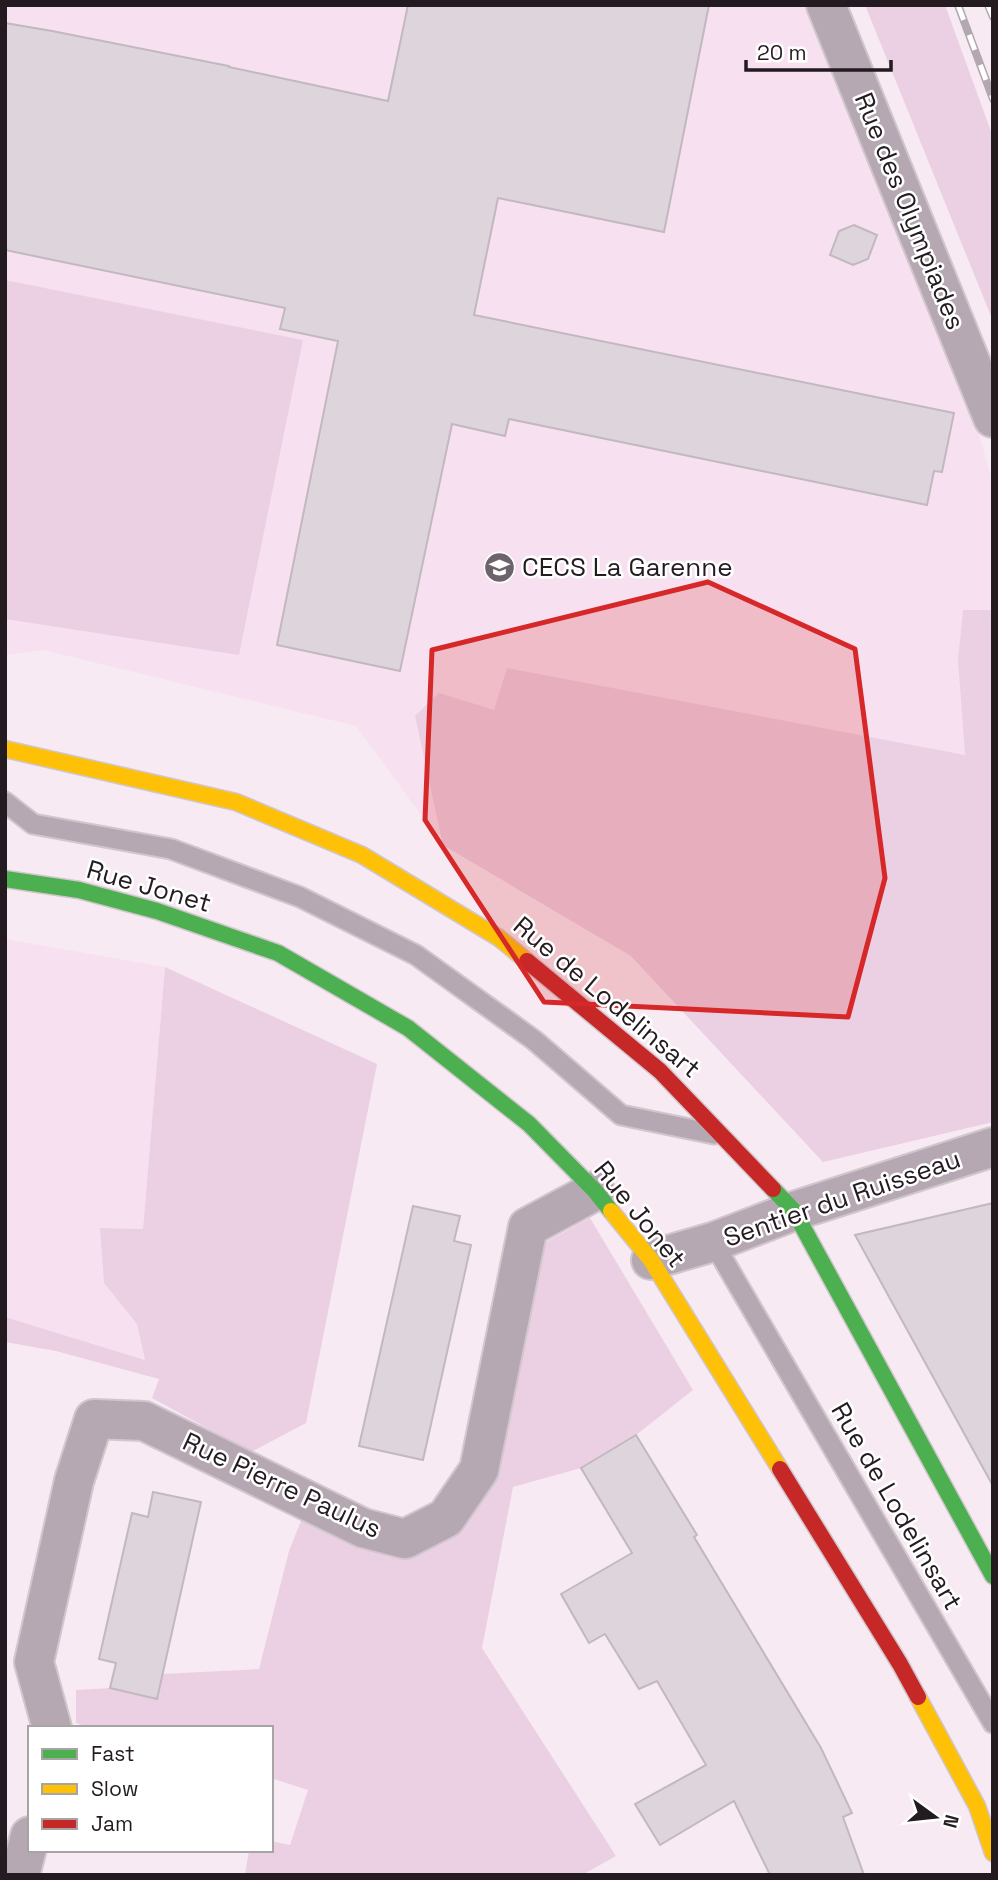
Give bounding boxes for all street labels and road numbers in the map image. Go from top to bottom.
street label: Rue des Olympiades [847,88,973,334]
street label: Rue Jonet [83,852,215,920]
street label: Rue de Lodelinsart [506,909,708,1085]
street label: Sentier du Ruisseau [719,1141,965,1255]
street label: Rue Jonet [587,1154,693,1274]
street label: Rue de Lodelinsart [824,1396,970,1616]
street label: Rue Pierre Paulus [177,1424,387,1546]

